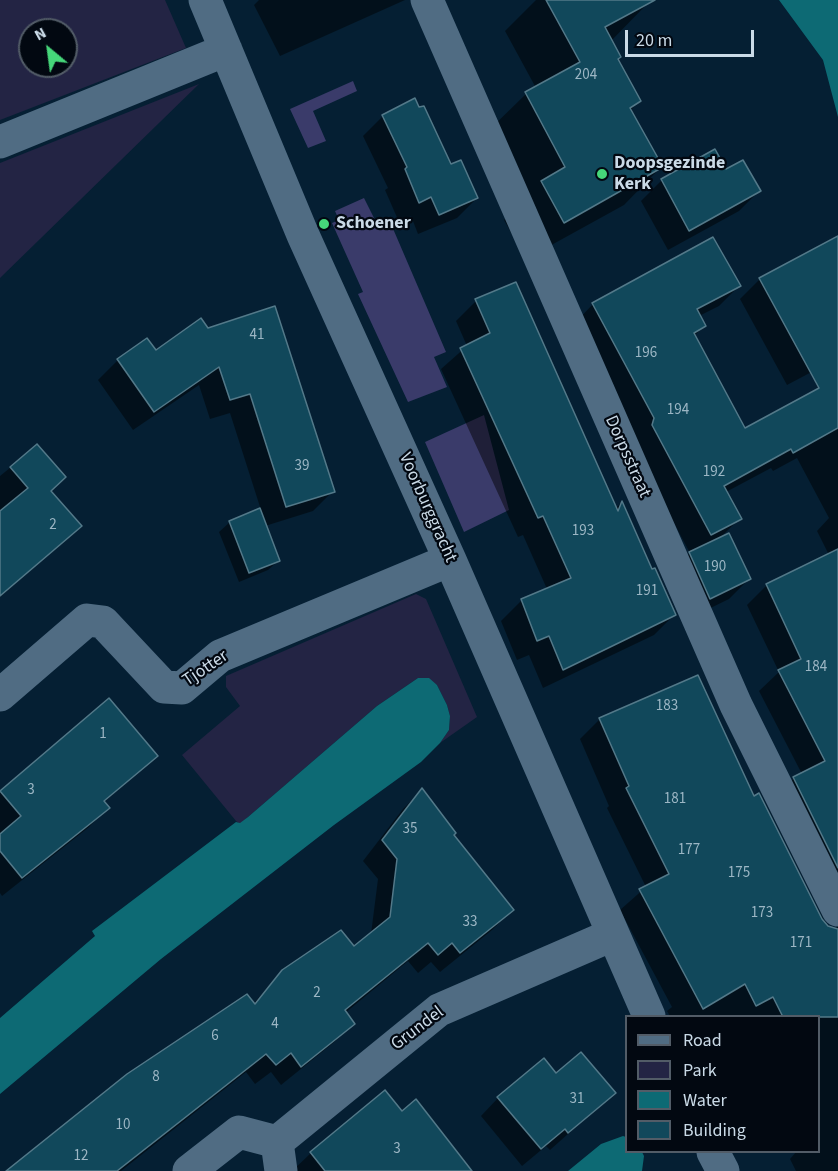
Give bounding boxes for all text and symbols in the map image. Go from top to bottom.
north arrow [18,18,78,78]
scale bar [628,18,757,56]
text: N [30,22,50,46]
text: 20 m [636,28,672,53]
house number: 204 [575,67,597,85]
place label: Doopsgezinde Kerk [614,153,725,195]
marker: Doopsgezinde Kerk [595,167,609,181]
place label: Schoener [336,213,411,235]
marker: Schoener [317,217,331,231]
house number: 41 [250,327,264,345]
house number: 196 [635,345,657,363]
house number: 194 [667,402,689,420]
street label: Dorpsstraat [599,413,655,501]
street label: Voorburggracht [393,450,461,566]
house number: 39 [295,458,309,476]
house number: 192 [703,464,725,482]
house number: 2 [49,517,57,535]
house number: 193 [572,523,594,541]
house number: 190 [704,559,726,577]
house number: 191 [636,583,658,601]
street label: Tjotter [179,646,233,692]
house number: 184 [805,659,827,677]
house number: 183 [656,698,678,716]
house number: 1 [99,726,107,744]
house number: 3 [27,782,35,800]
house number: 181 [664,791,686,809]
house number: 35 [403,821,417,839]
house number: 177 [678,842,700,860]
house number: 175 [728,865,750,883]
house number: 173 [751,905,773,923]
house number: 33 [463,914,477,932]
house number: 171 [790,935,812,953]
house number: 2 [313,985,321,1003]
street label: Grundel [387,1002,449,1056]
legend [625,1015,820,1153]
house number: 4 [271,1016,279,1034]
house number: 6 [211,1028,219,1046]
text: Road [683,1028,722,1053]
text: Park [683,1058,717,1083]
house number: 8 [152,1069,160,1087]
text: Water [683,1088,727,1113]
house number: 31 [570,1091,584,1109]
house number: 10 [116,1117,130,1135]
text: Building [683,1118,746,1143]
house number: 3 [393,1141,401,1159]
house number: 12 [74,1148,88,1166]

